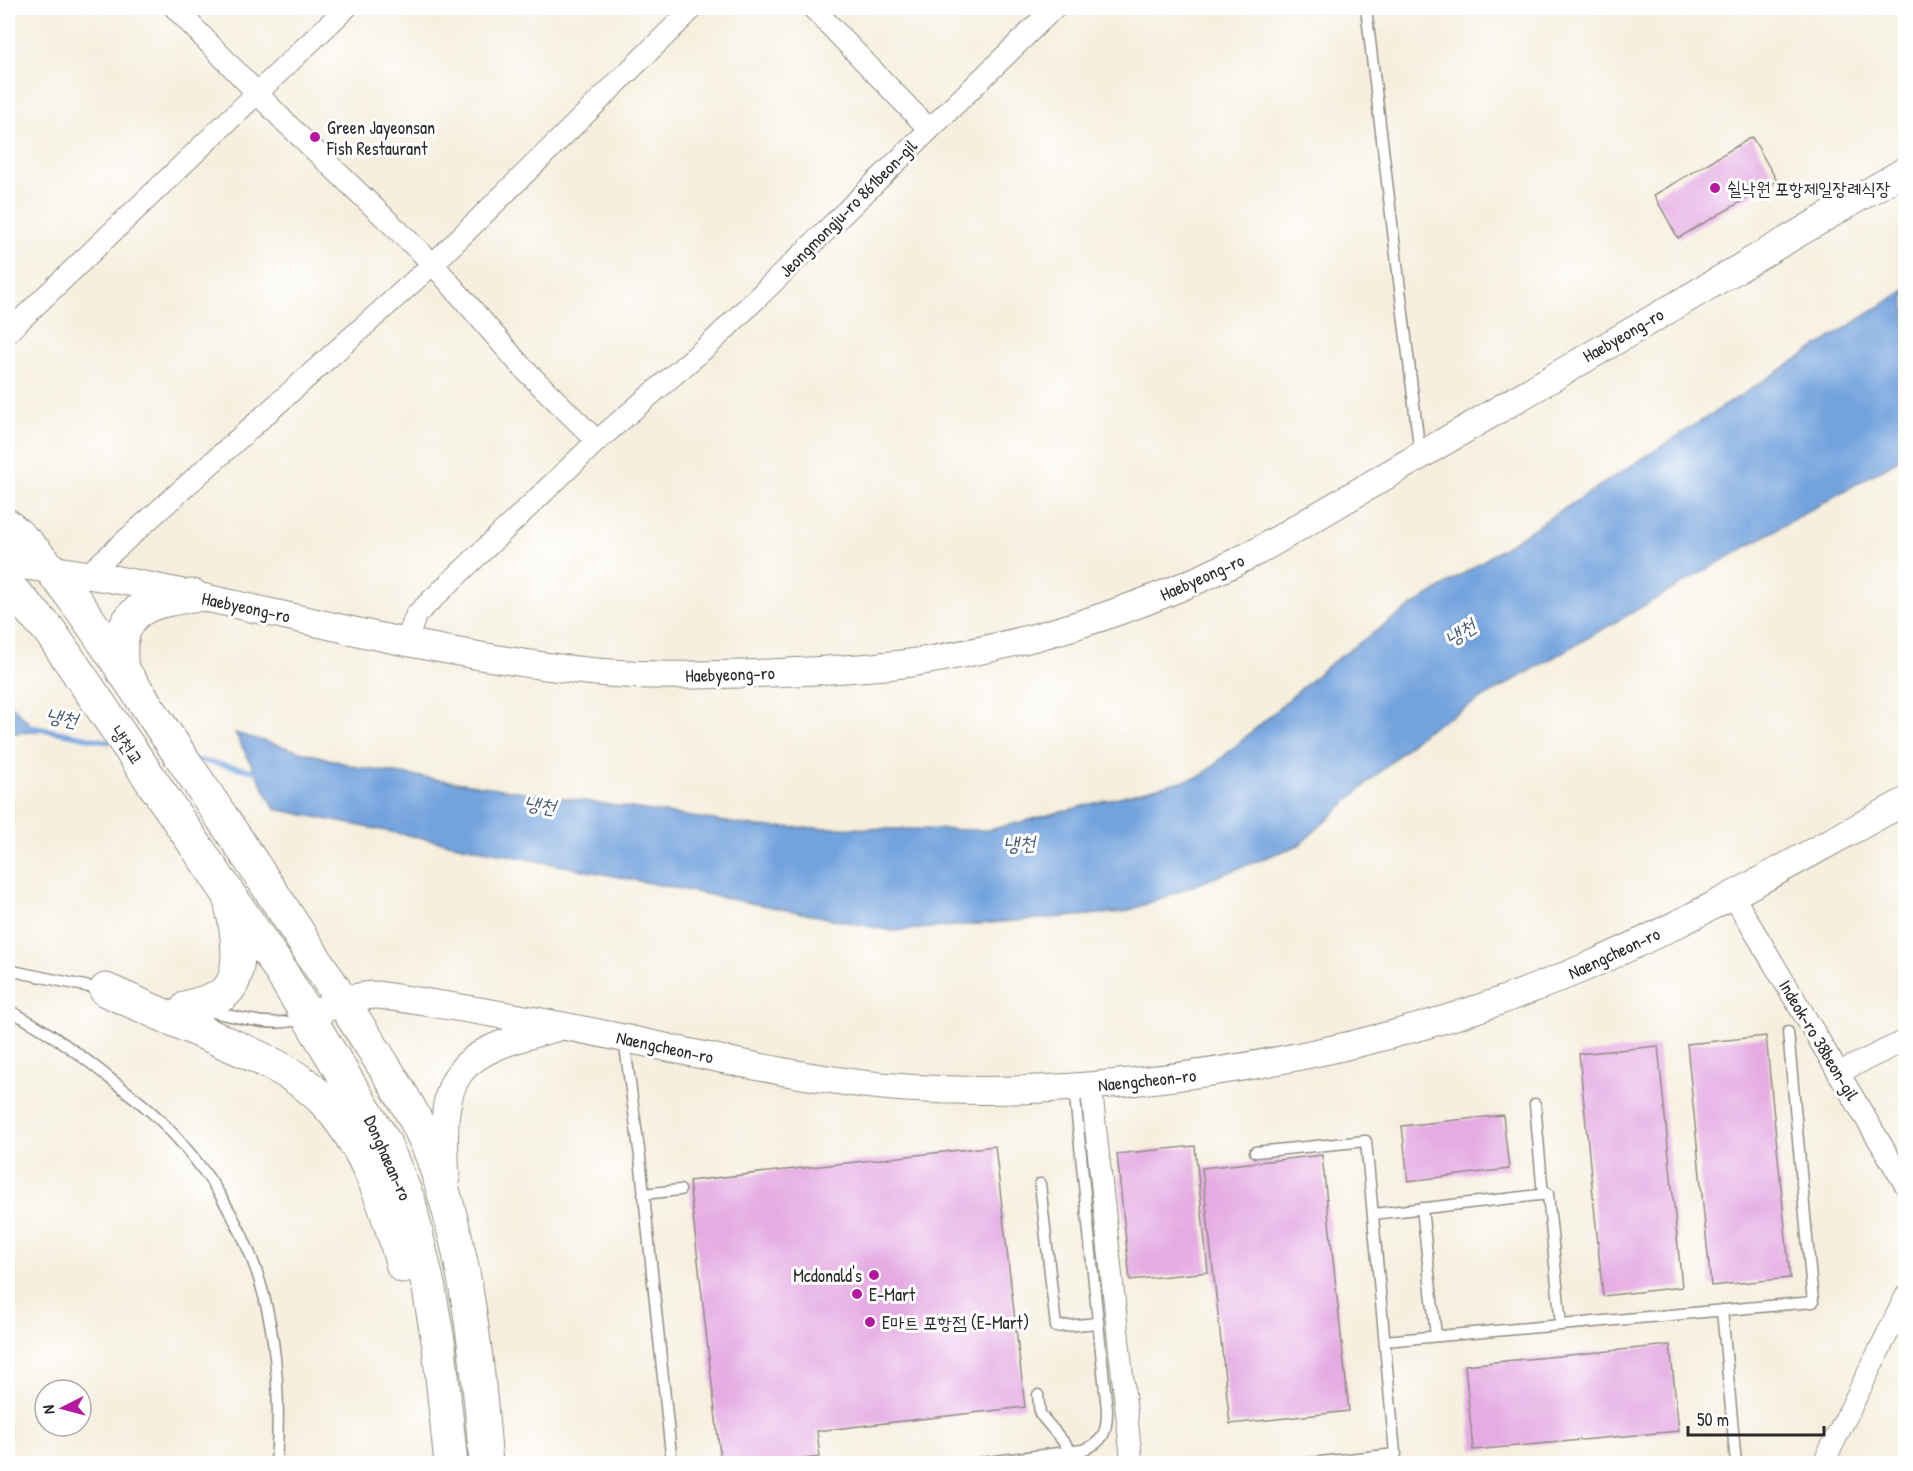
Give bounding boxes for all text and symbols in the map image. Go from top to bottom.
place label: Green Jayeonsan Fish Restaurant [326,115,435,161]
marker: Green Jayeonsan Fish Restaurant [308,130,322,144]
street label: Jeongmongju-ro 861beon-gil [774,133,923,282]
place label: 쉴낙원 포항제일장례식장 [1727,176,1890,201]
marker: 쉴낙원 포항제일장례식장 [1708,181,1722,195]
street label: Haebyeong-ro [1578,302,1668,368]
street label: Haebyeong-ro [1156,547,1248,607]
street label: Haebyeong-ro [200,585,292,629]
water label: 냉천 [1439,611,1482,652]
street label: Haebyeong-ro [685,660,775,688]
water label: 냉천 [44,701,82,734]
street label: 냉천교 [104,720,150,770]
water label: 냉천 [522,788,560,820]
water label: 냉천 [1002,829,1038,857]
street label: Naengcheon-ro [1564,921,1664,985]
street label: Indeok-ro 38beon-gil [1773,975,1865,1105]
street label: Naengcheon-ro [614,1025,716,1069]
street label: Naengcheon-ro [1097,1062,1197,1098]
street label: Donghaean-ro [358,1112,418,1204]
place label: Mcdonald's [793,1263,862,1288]
marker: Mcdonald's [867,1268,881,1282]
place label: E-Mart [869,1282,916,1307]
marker: E-Mart [850,1287,864,1301]
place label: E마트 포항점 (E-Mart) [882,1310,1029,1335]
marker: E마트 포항점 (E-Mart) [863,1315,877,1329]
north arrow [33,1378,93,1438]
scale bar [1688,1399,1824,1437]
text: N [37,1404,59,1415]
text: 50 m [1697,1407,1729,1432]

